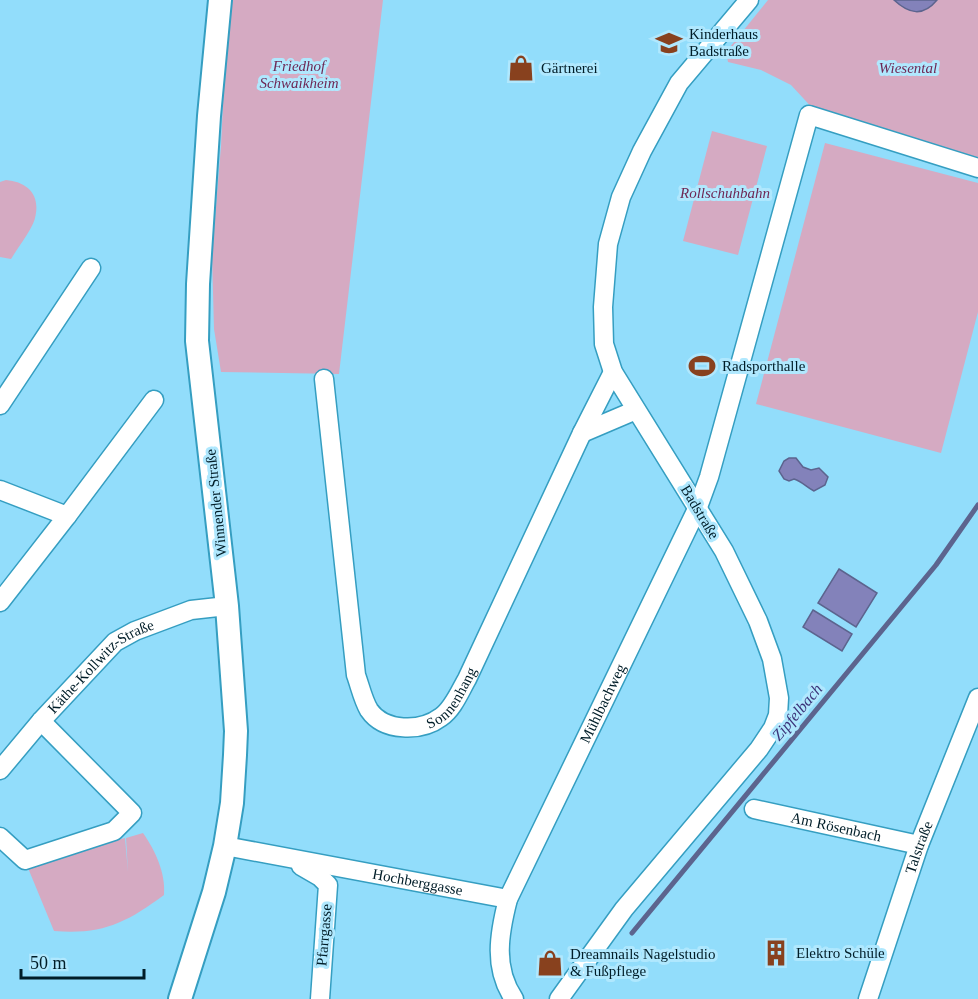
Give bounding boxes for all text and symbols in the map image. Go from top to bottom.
place label: Kinderhaus Badstraße [689,26,758,59]
school or university icon: Kinderhaus Badstraße [654,28,684,58]
shop icon: Gärtnerei [506,53,536,83]
park label: Friedhof Schwaikheim [259,58,339,91]
place label: Gärtnerei [541,60,598,76]
park label: Wiesental [879,60,937,76]
park label: Rollschuhbahn [679,185,770,201]
sports icon: Radsporthalle [687,351,717,381]
place label: Radsporthalle [722,358,806,374]
street label: Winnender Straße [202,448,230,558]
street label: Badstraße [678,482,722,542]
street label: Käthe-Kollwitz-Straße [45,617,156,716]
street label: Mühlbachweg [577,661,629,745]
street label: Sonnenhang [424,664,480,732]
water label: Zipfelbach [768,680,826,744]
street label: Am Rösenbach [789,809,883,845]
street label: Talstraße [902,818,936,876]
street label: Hochberggasse [371,866,464,898]
street label: Pfarrgasse [313,903,335,967]
building icon: Elektro Schüle [761,938,791,968]
scale bar [21,942,144,980]
place label: Elektro Schüle [796,945,885,961]
place label: Dreamnails Nagelstudio & Fußpflege [570,946,715,979]
shop icon: Dreamnails Nagelstudio & Fußpflege [535,948,565,978]
text: 50 m [30,953,67,973]

